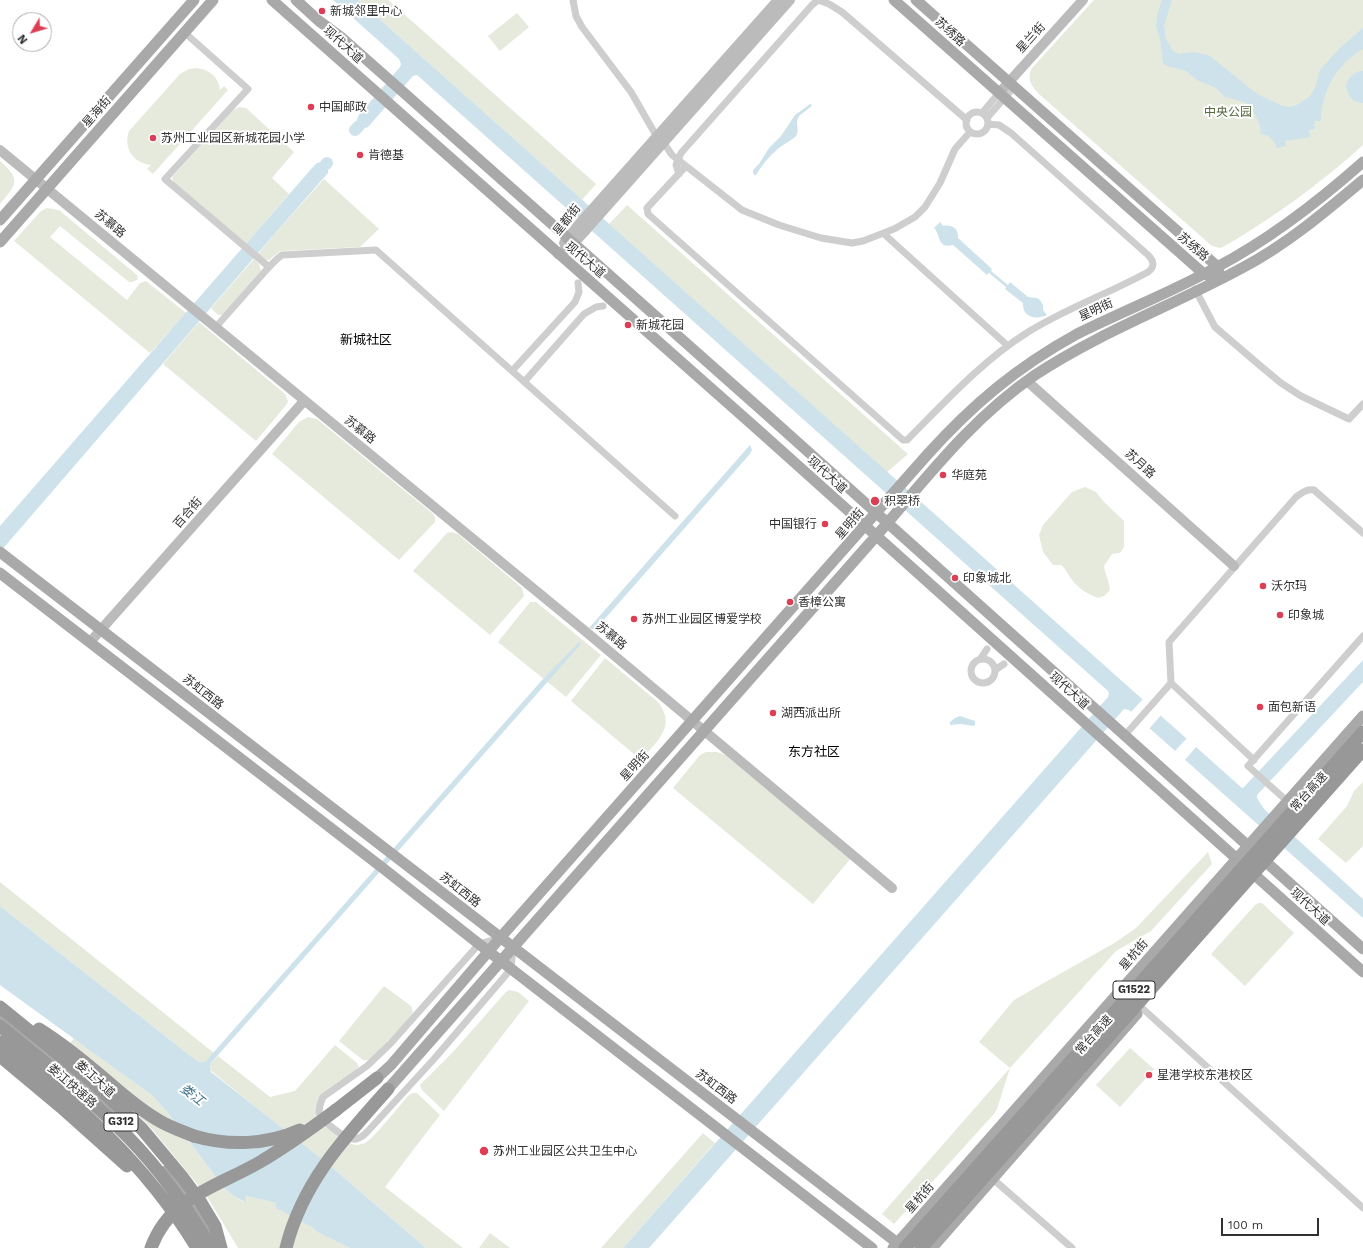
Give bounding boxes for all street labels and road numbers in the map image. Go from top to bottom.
street label: 苏绣路 [932,15,968,49]
street label: 星兰街 [1014,20,1048,56]
street label: 现代大道 [320,24,366,66]
street label: 星海街 [80,94,114,130]
street label: 星都街 [550,201,584,239]
street label: 苏慕路 [92,207,128,241]
street label: 苏绣路 [1175,230,1211,264]
street label: 现代大道 [562,239,608,281]
street label: 星明街 [1077,296,1115,324]
street label: 苏慕路 [341,413,379,447]
street label: 苏月路 [1122,447,1158,481]
street label: 现代大道 [804,454,850,496]
street label: 百合街 [171,495,205,531]
street label: 星明街 [833,506,867,542]
street label: 苏慕路 [593,619,629,653]
street label: 现代大道 [1046,670,1092,712]
street label: 苏虹西路 [180,672,226,712]
street label: 星明街 [618,748,652,784]
street label: 常台高速 [1288,769,1330,815]
street label: 苏虹西路 [437,870,483,910]
street label: 现代大道 [1287,886,1333,928]
street label: 星杭街 [1117,937,1151,973]
road number: G1522 [1113,981,1155,999]
street label: 常台高速 [1073,1012,1115,1058]
street label: 娄江大道 [72,1058,118,1100]
street label: 娄江快速路 [45,1061,99,1111]
street label: 苏虹西路 [692,1067,740,1107]
road number: G312 [104,1113,138,1131]
street label: 星杭街 [903,1180,937,1216]

